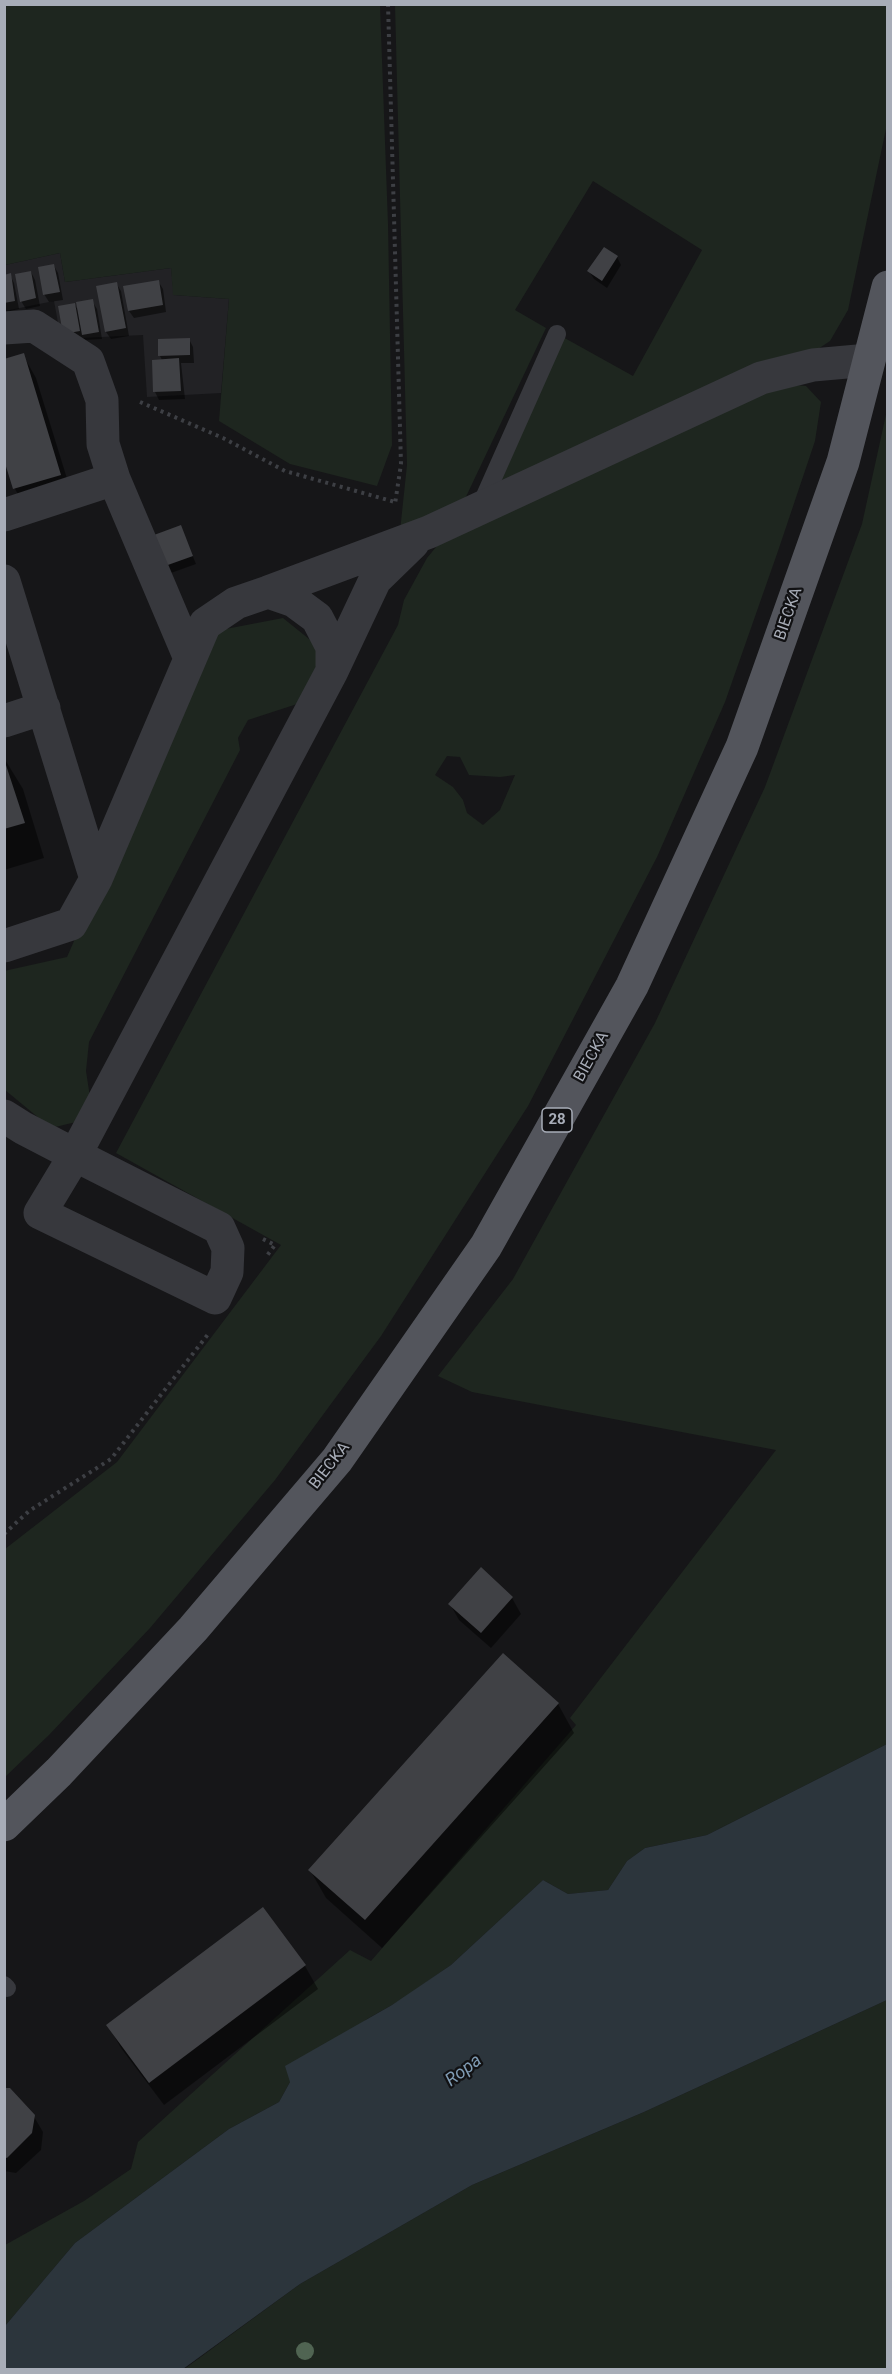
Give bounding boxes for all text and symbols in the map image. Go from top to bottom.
street label: BIECKA [771,585,807,643]
street label: BIECKA [570,1029,614,1085]
road number: 28 [542,1108,572,1132]
street label: BIECKA [306,1439,354,1493]
water label: Ropa [442,2050,486,2092]

